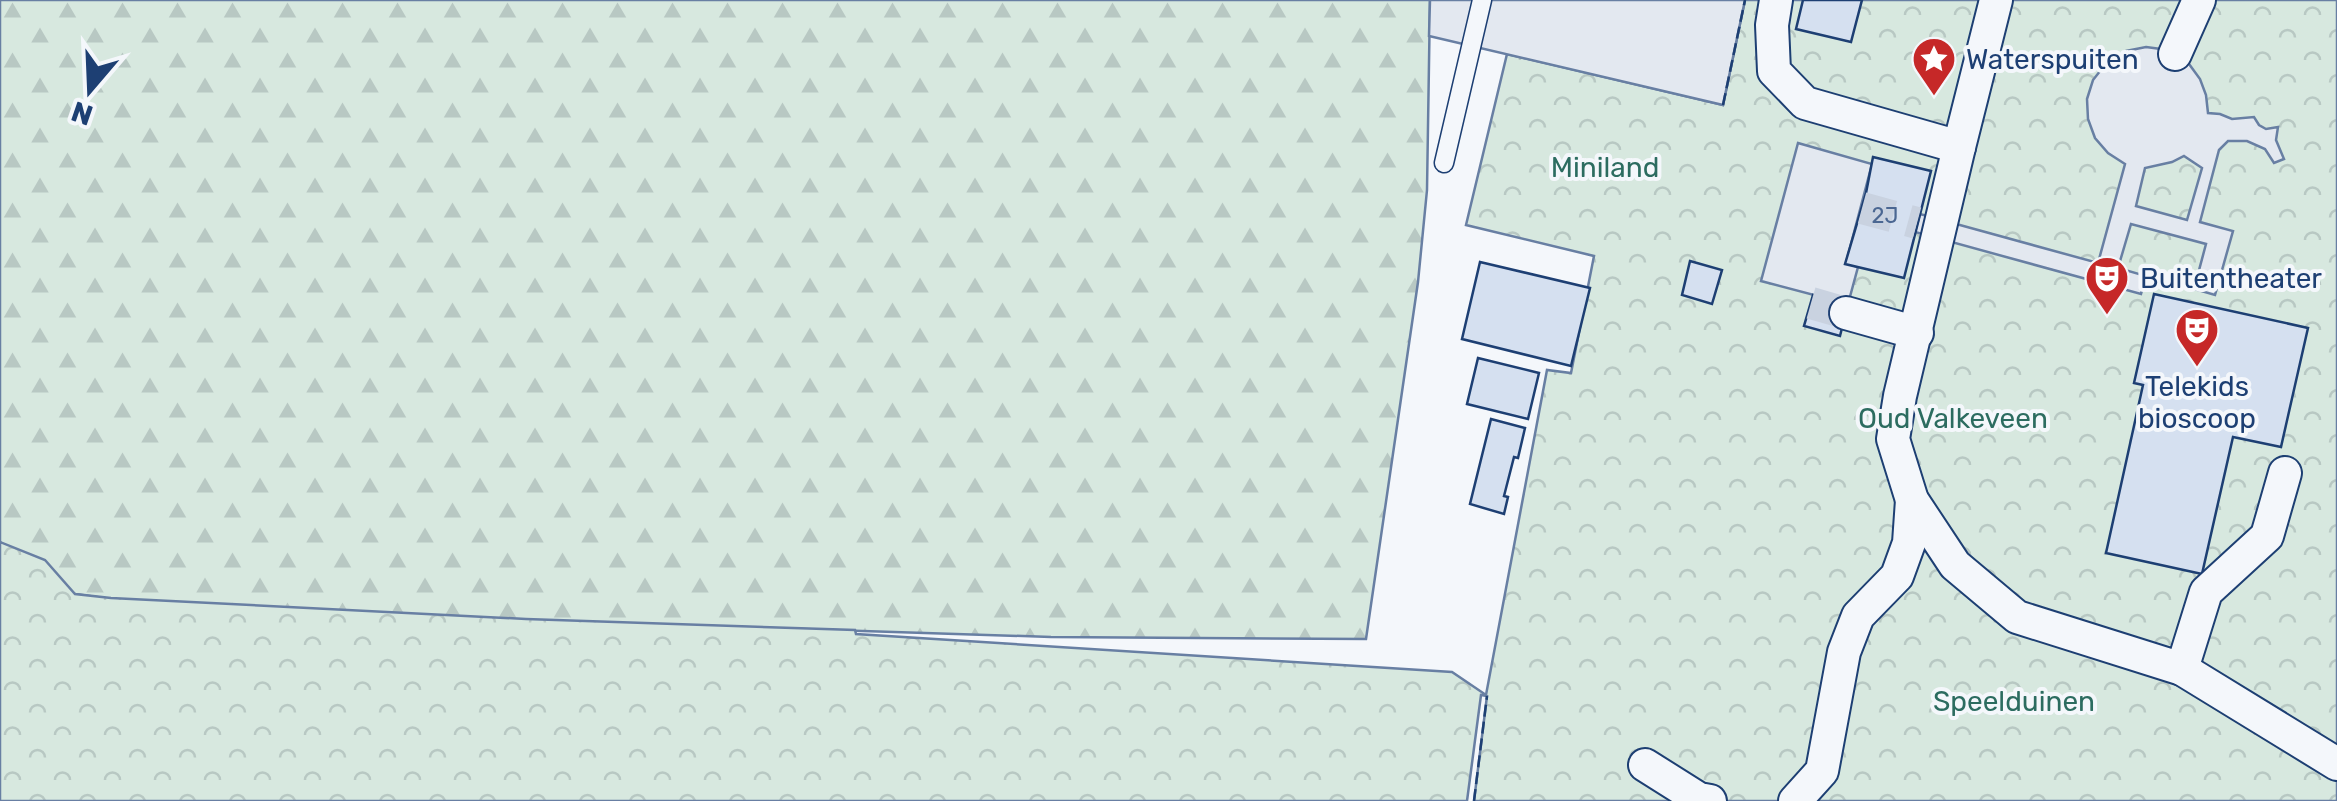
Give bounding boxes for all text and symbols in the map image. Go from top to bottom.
place icon: Waterspuiten [1911,36,1957,97]
north arrow [40,40,140,140]
place label: Waterspuiten [1966,43,2139,76]
text: N [67,94,97,132]
park label: Miniland [1551,151,1659,184]
house number: 2J [1872,202,1898,229]
theatre icon: Buitentheater [2084,255,2130,316]
place label: Buitentheater [2140,262,2322,295]
theatre icon: Telekids bioscoop [2174,307,2220,368]
place label: Telekids bioscoop [2138,370,2256,435]
park label: Oud Valkeveen [1858,402,2048,435]
park label: Speelduinen [1933,685,2095,718]

